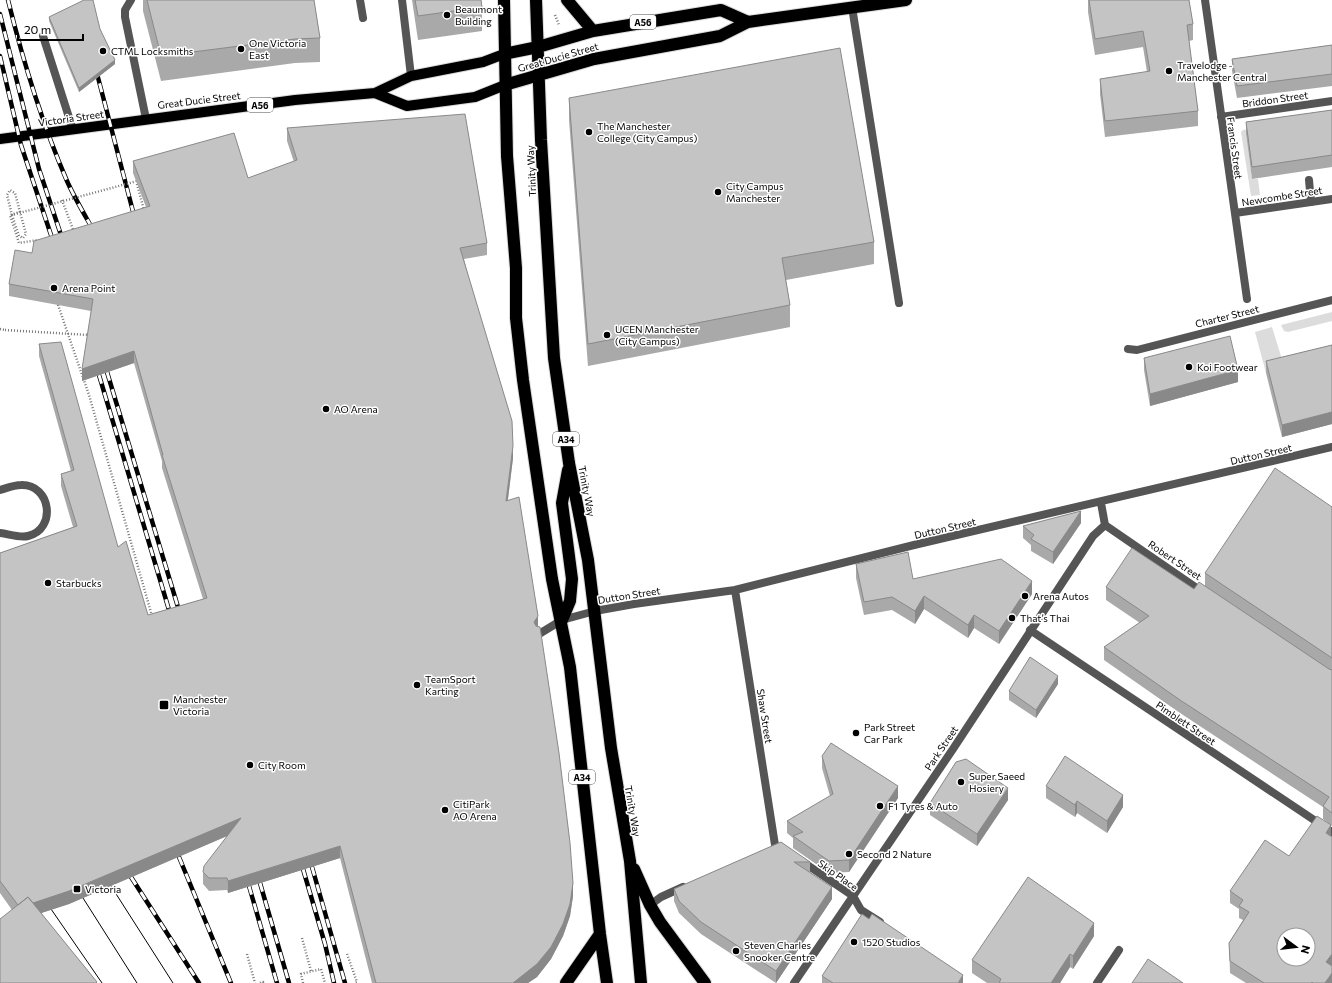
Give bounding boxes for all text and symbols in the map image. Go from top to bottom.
place label: Beaumont Building [455,3,502,27]
marker: Beaumont Building [442,10,452,20]
road number: A56 [630,15,656,29]
scale bar [18,16,83,42]
text: 20 m [24,22,51,36]
place label: One Victoria East [249,37,306,61]
street label: Great Ducie Street [516,40,600,74]
marker: One Victoria East [236,44,246,54]
place label: CTML Locksmiths [111,45,194,57]
marker: CTML Locksmiths [98,46,108,56]
place label: Travelodge - Manchester Central [1177,59,1267,83]
marker: Travelodge - Manchester Central [1164,66,1174,76]
street label: Briddon Street [1241,88,1309,110]
street label: Great Ducie Street [157,89,241,111]
road number: A56 [247,98,273,112]
street label: Victoria Street [37,107,105,129]
street label: Francis Street [1225,116,1245,180]
place label: The Manchester College (City Campus) [597,120,698,144]
marker: The Manchester College (City Campus) [584,127,594,137]
street label: Trinity Way [524,145,538,197]
place label: City Campus Manchester [726,180,784,204]
street label: Newcombe Street [1241,184,1323,208]
marker: City Campus Manchester [713,187,723,197]
place label: Arena Point [62,282,115,294]
marker: Arena Point [49,283,59,293]
street label: Charter Street [1194,302,1260,330]
place label: UCEN Manchester (City Campus) [615,323,699,347]
marker: UCEN Manchester (City Campus) [602,330,612,340]
place label: Koi Footwear [1197,361,1258,373]
marker: Koi Footwear [1184,362,1194,372]
place label: AO Arena [334,403,378,415]
marker: AO Arena [321,404,331,414]
road number: A34 [553,432,579,446]
street label: Dutton Street [1229,441,1293,467]
street label: Trinity Way [576,465,598,517]
street label: Dutton Street [913,515,977,541]
street label: Robert Street [1146,538,1204,582]
place label: Starbucks [56,577,102,589]
marker: Starbucks [43,578,53,588]
street label: Dutton Street [597,584,661,606]
place label: Arena Autos [1033,590,1089,602]
marker: Arena Autos [1020,591,1030,601]
place label: That’s Thai [1020,612,1070,624]
marker: That’s Thai [1007,613,1017,623]
place label: TeamSport Karting [425,673,476,697]
marker: TeamSport Karting [412,680,422,690]
street label: Shaw Street [755,688,775,744]
place label: Manchester Victoria [173,693,227,717]
marker: Manchester Victoria [158,699,170,711]
street label: Pimblett Street [1154,699,1218,747]
place label: Park Street Car Park [864,721,915,745]
street label: Park Street [922,723,960,773]
marker: Park Street Car Park [851,728,861,738]
place label: City Room [258,759,306,771]
marker: City Room [245,760,255,770]
road number: A34 [569,770,595,784]
place label: Super Saeed Hosiery [969,770,1025,794]
marker: Super Saeed Hosiery [956,777,966,787]
street label: Trinity Way [623,785,643,837]
place label: CitiPark AO Arena [453,798,497,822]
place label: F1 Tyres & Auto [888,800,958,812]
marker: F1 Tyres & Auto [875,801,885,811]
marker: CitiPark AO Arena [440,805,450,815]
place label: Second 2 Nature [857,848,932,860]
marker: Second 2 Nature [844,849,854,859]
street label: Skip Place [816,857,860,893]
place label: Victoria [85,883,121,895]
marker: Victoria [72,884,82,894]
north arrow [1276,927,1316,967]
place label: 1520 Studios [862,936,921,948]
marker: 1520 Studios [849,937,859,947]
place label: Steven Charles Snooker Centre [744,939,815,963]
text: N [1299,944,1313,955]
marker: Steven Charles Snooker Centre [731,946,741,956]

